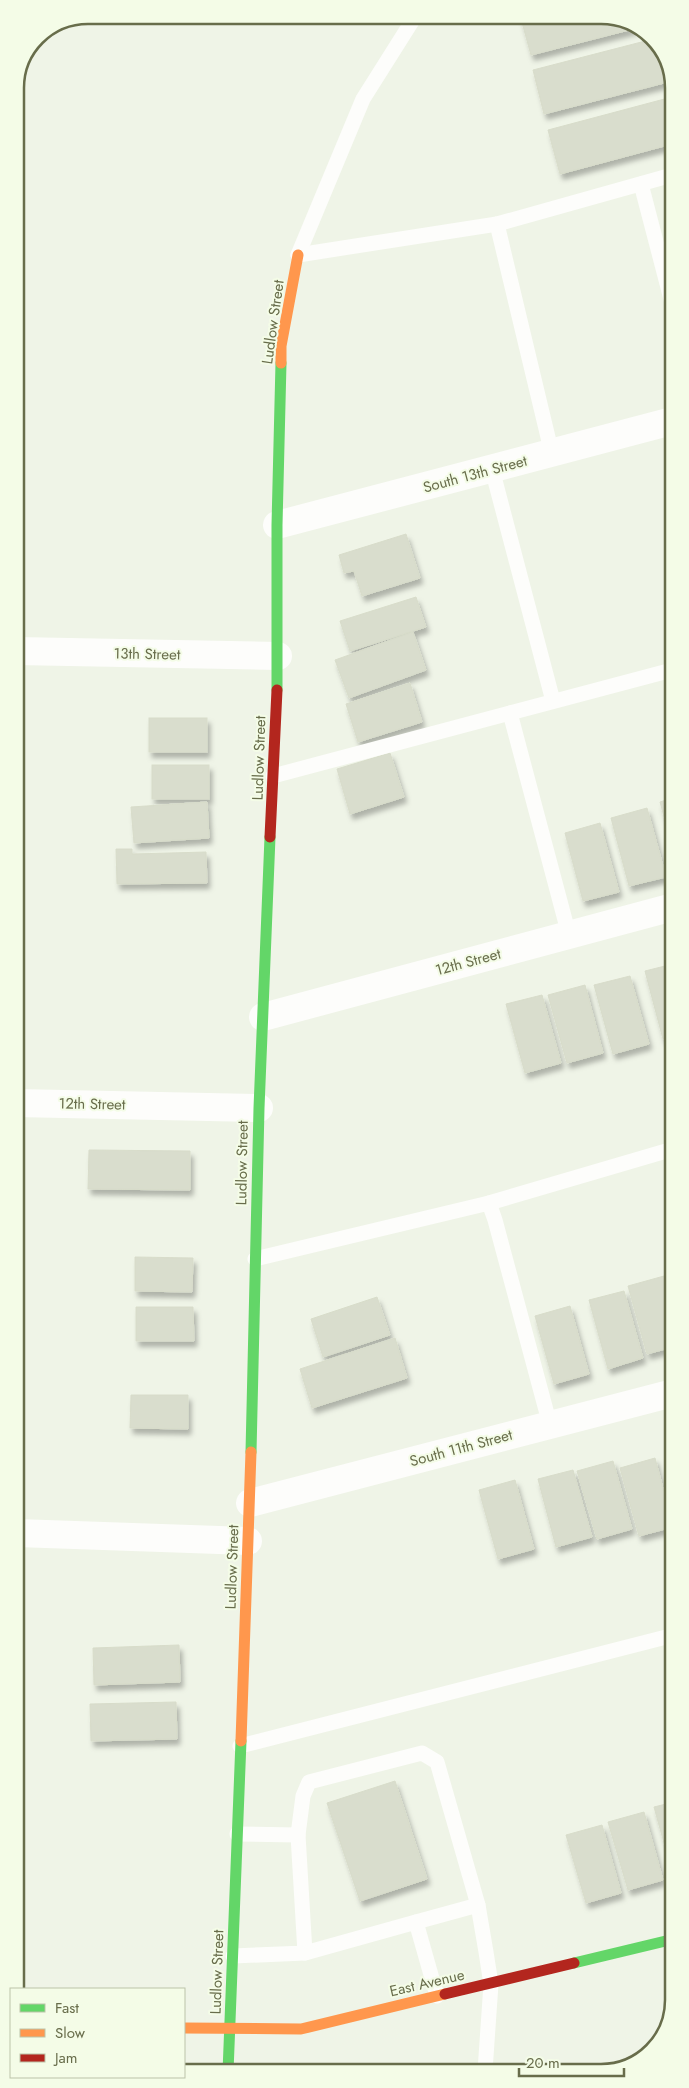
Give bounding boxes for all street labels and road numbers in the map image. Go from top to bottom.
street label: Ludlow Street [256,278,290,366]
street label: South 13th Street [420,449,530,498]
street label: 13th Street [113,642,181,666]
street label: Ludlow Street [247,715,271,801]
street label: 12th Street [433,943,504,981]
street label: 12th Street [58,1092,126,1116]
street label: Ludlow Street [230,1120,254,1206]
street label: South 11th Street [407,1424,515,1472]
street label: Ludlow Street [220,1524,244,1610]
street label: Ludlow Street [205,1929,229,2015]
street label: East Avenue [387,1964,467,2002]

